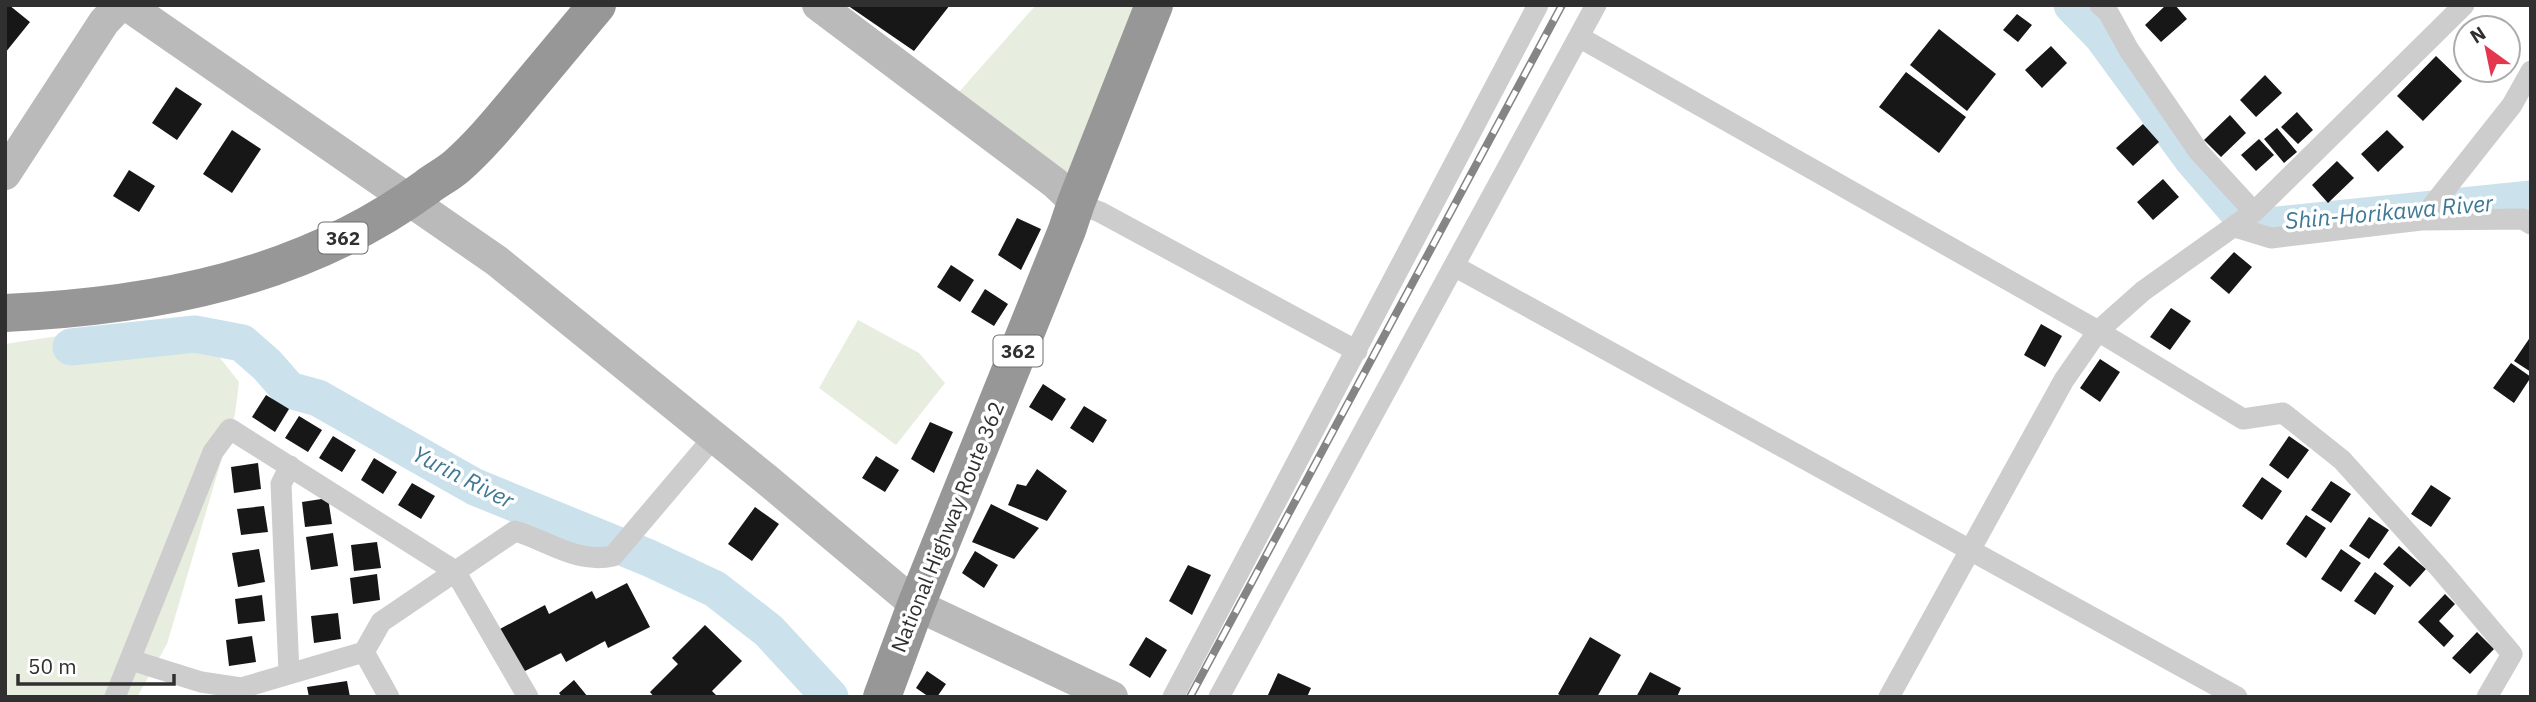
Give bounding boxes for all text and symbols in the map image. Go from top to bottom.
north arrow [2452,14,2522,84]
text: N [2465,21,2490,49]
water label: Shin-Horikawa River [2284,187,2495,235]
road number: 362 [318,222,368,254]
road number: 362 [993,336,1042,366]
street label: National Highway Route 362 [884,397,1010,656]
water label: Yurin River [408,438,520,515]
scale bar [18,642,173,686]
text: 50 m [28,652,77,680]

